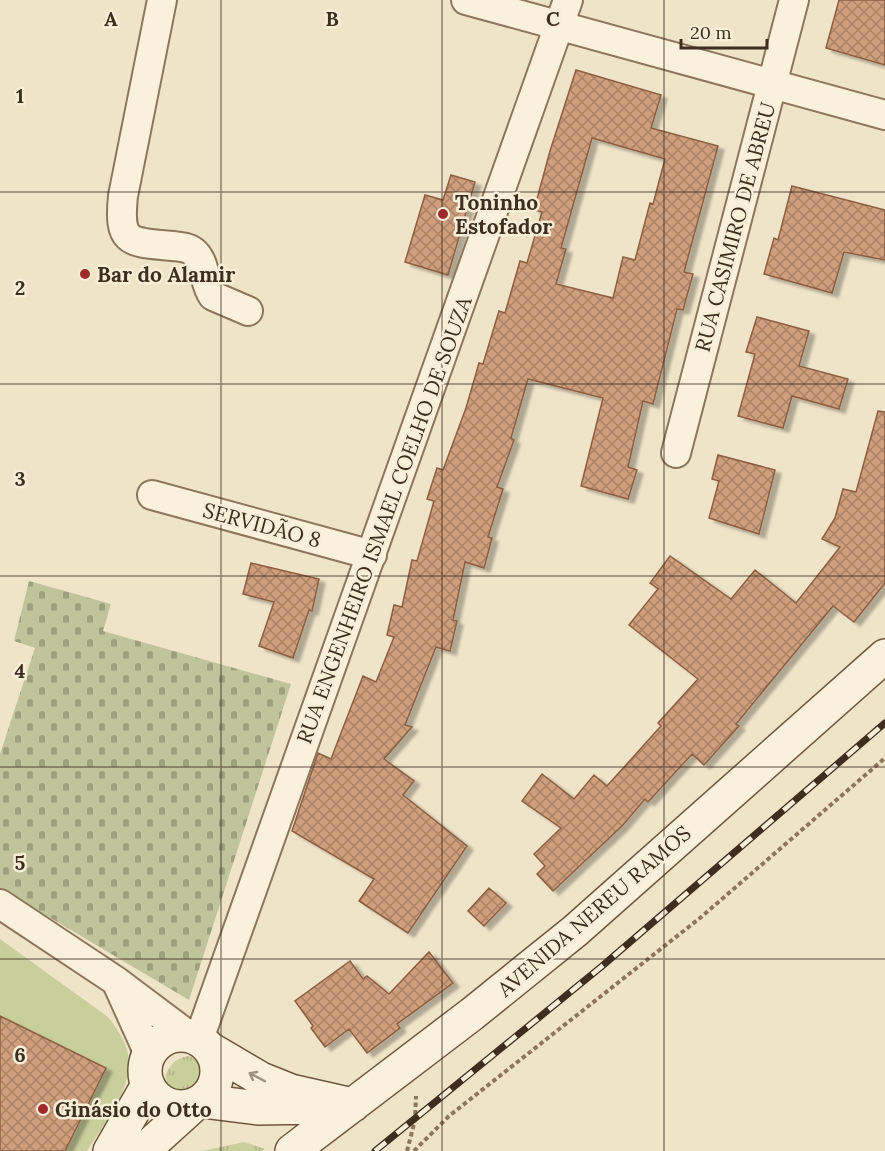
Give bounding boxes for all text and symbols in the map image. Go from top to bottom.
text: A [104,6,118,31]
text: B [325,6,339,31]
text: C [546,6,560,31]
scale bar [681,12,766,50]
text: 20 m [690,21,732,44]
text: 1 [16,83,24,108]
street label: RUA CASIMIRO DE ABREU [689,99,781,355]
place label: Toninho Estofador [455,189,552,240]
marker: Toninho Estofador [436,207,450,221]
place label: Bar do Alamir [97,261,235,288]
marker: Bar do Alamir [78,267,92,281]
text: 2 [15,275,25,300]
street label: RUA ENGENHEIRO ISMAEL COELHO DE SOUZA [290,292,478,747]
text: 3 [14,466,26,491]
street label: SERVIDÃO 8 [200,496,324,554]
text: 4 [15,658,26,683]
street label: AVENIDA NEREU RAMOS [491,820,696,1003]
text: 5 [15,850,26,875]
text: 6 [14,1042,26,1067]
one-way arrow [248,1070,266,1082]
place label: Ginásio do Otto [55,1096,212,1123]
marker: Ginásio do Otto [36,1102,50,1116]

